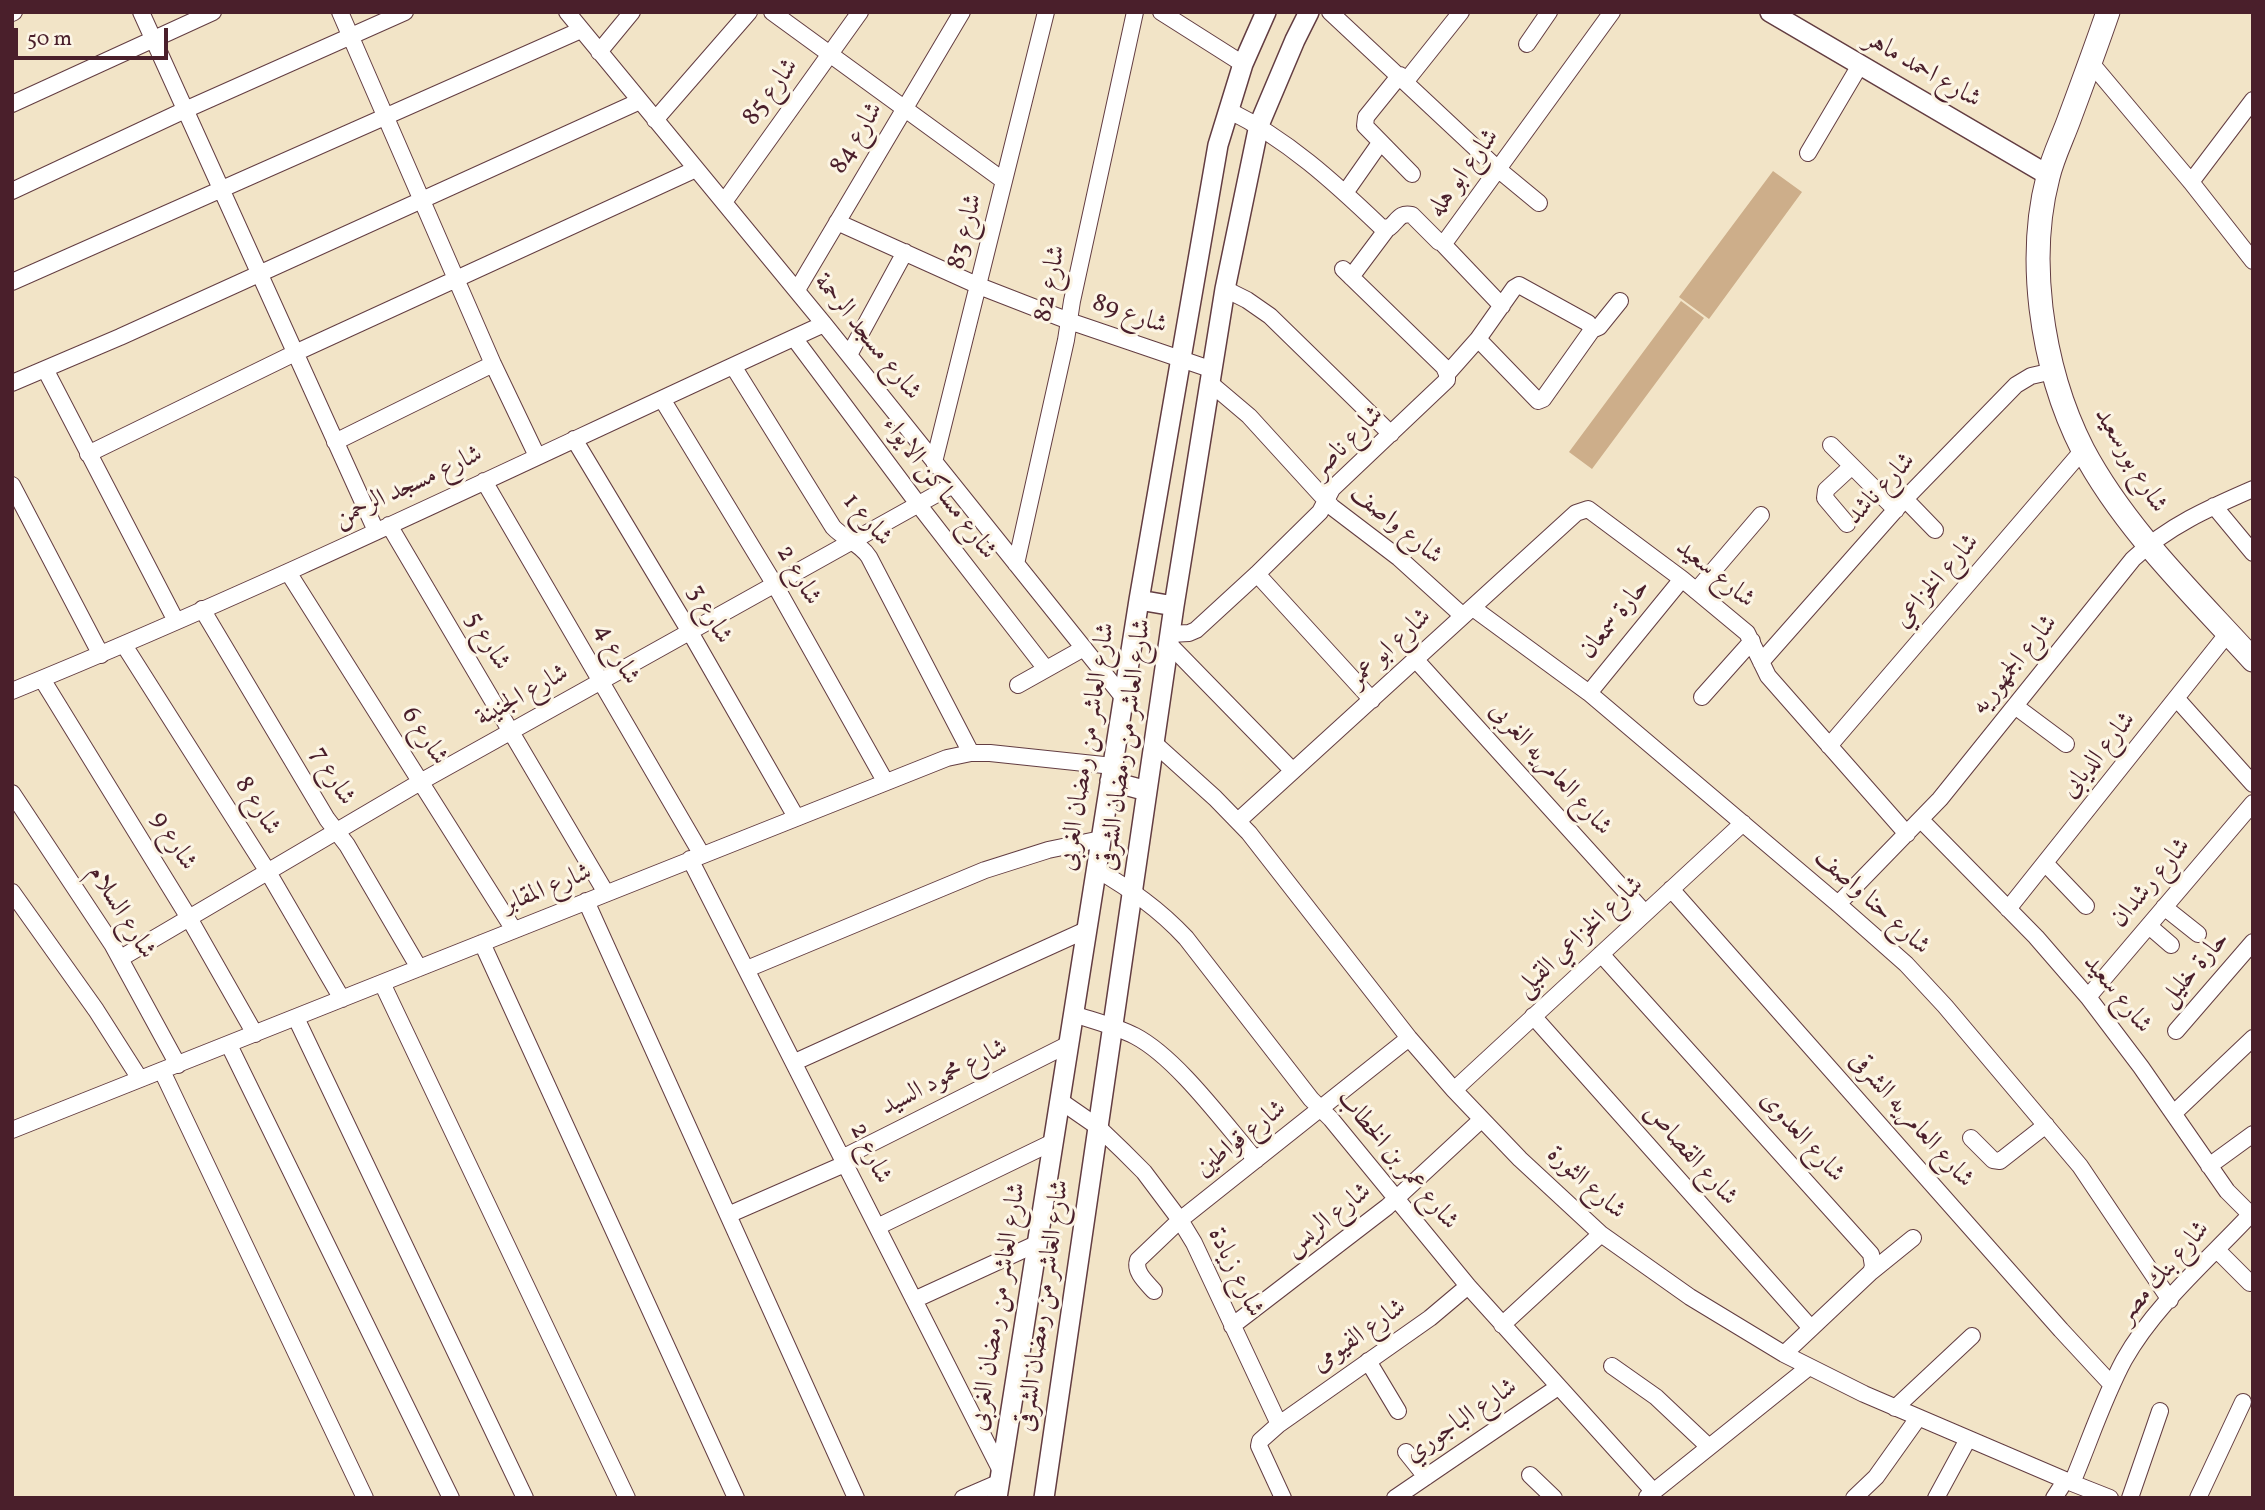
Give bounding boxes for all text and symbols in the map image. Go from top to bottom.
scale bar [18,14,172,58]
text: 50 m [27,25,72,54]
street label: شارع احمد ماهر [1858,25,1986,117]
street label: شارع 85 [737,53,807,133]
street label: شارع 84 [824,97,892,181]
street label: شارع ابو هله [1422,123,1508,225]
street label: شارع 83 [943,191,991,273]
street label: شارع 82 [1029,243,1075,325]
street label: شارع مسجد الرحمة [805,268,927,408]
street label: شارع 89 [1088,289,1170,343]
street label: شارع ناصر [1306,400,1392,486]
street label: شارع بورسعيد [2085,403,2173,519]
street label: شارع مساكن الايواء [874,411,1002,567]
street label: شارع مسجد الرحمن [330,440,488,536]
street label: شارع ناشد [1840,447,1924,533]
street label: شارع واصف [1342,479,1448,573]
street label: شارع 1 [834,488,898,554]
street label: شارع الخزاعي [1889,528,1987,636]
street label: شارع سعيد [1668,534,1760,616]
street label: شارع 2 [767,540,827,612]
street label: حارة سمعان [1574,573,1658,667]
street label: شارع 3 [679,580,737,650]
street label: شارع ابو عمر [1343,603,1439,695]
street label: شارع 5 [456,607,516,677]
street label: شارع الجمهوريه [1966,609,2066,723]
street label: شارع العاشر من رمضان الشرقى [1094,617,1160,873]
street label: شارع 4 [585,619,645,691]
street label: شارع العاشر من رمضان الغربى [1054,621,1124,873]
street label: شارع الجنينة [471,659,575,735]
street label: شارع العامريه الغربى [1481,697,1617,843]
street label: شارع 6 [393,702,453,772]
street label: شارع الديابى [2056,706,2144,806]
street label: شارع 7 [301,742,361,812]
street label: شارع 8 [226,772,286,842]
street label: شارع 9 [142,807,202,877]
street label: شارع رشدان [2105,833,2199,935]
street label: شارع حنا واصف [1807,843,1935,963]
street label: شارع المقابر [499,858,597,922]
street label: شارع السلام [79,860,161,966]
street label: شارع الخزاعي القبلى [1511,871,1651,1005]
street label: حارة خليل [2154,925,2238,1015]
street label: شارع سعيد [2075,949,2157,1041]
street label: شارع محمود السيد [876,1034,1014,1124]
street label: شارع العامريه الشرقى [1841,1046,1979,1196]
street label: شارع عمر بن الخطاب [1328,1084,1464,1238]
street label: شارع العدوى [1752,1086,1850,1190]
street label: شارع قواطين [1190,1095,1294,1185]
street label: شارع القصاص [1635,1099,1743,1213]
street label: شارع 2 [841,1118,897,1190]
street label: شارع الثورة [1539,1140,1631,1228]
street label: شارع الريس [1279,1177,1379,1265]
street label: شارع العاشر من رمضان الشرقى [1012,1178,1078,1434]
street label: شارع العاشر من رمضان الغربى [965,1181,1035,1433]
street label: شارع بنك مصر [2112,1215,2218,1331]
street label: شارع زيادة [1199,1223,1269,1323]
street label: شارع الفيومى [1307,1293,1413,1381]
street label: شارع الباجوري [1400,1373,1524,1471]

